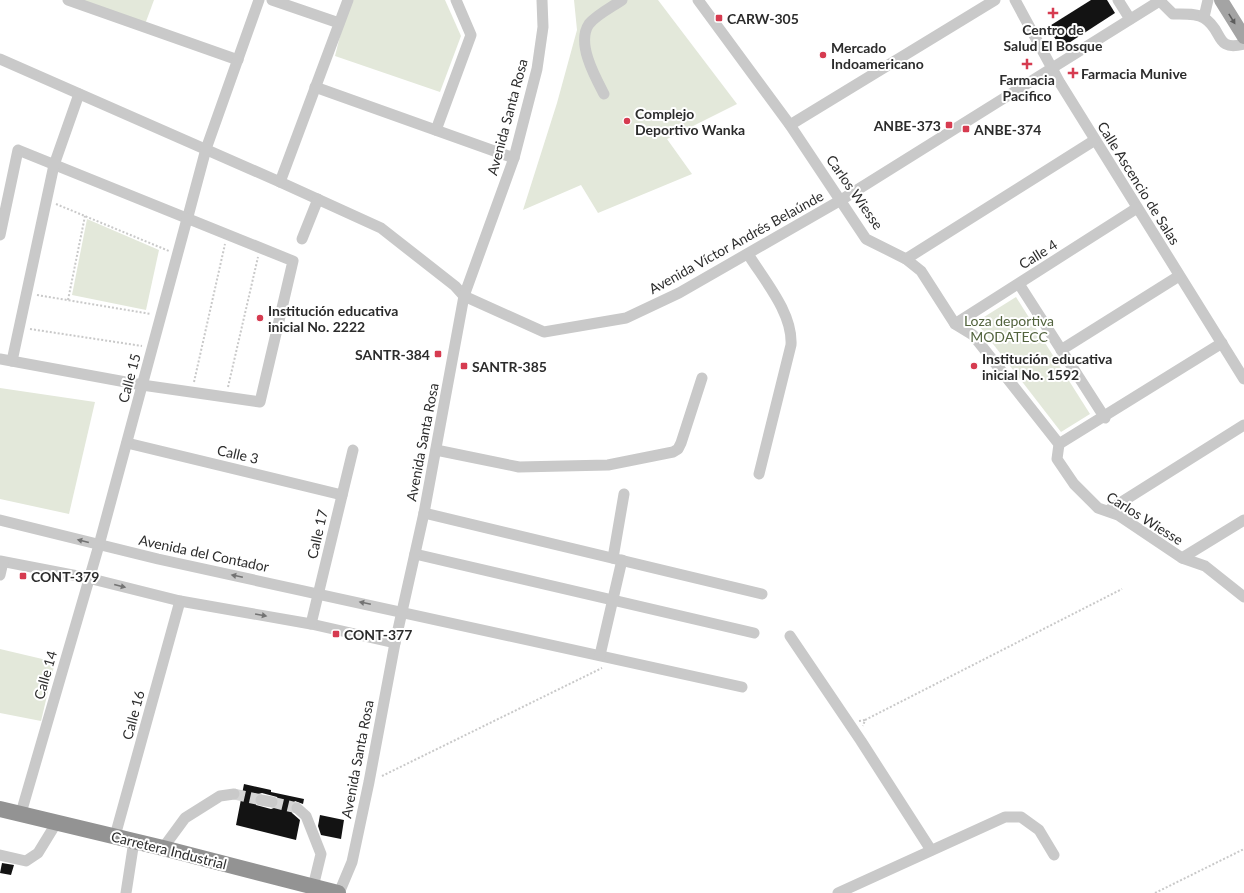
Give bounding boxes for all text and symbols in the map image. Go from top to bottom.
marker: Centro de Salud El Bosque [1047,7,1059,19]
place label: CARW-305 [727,10,799,27]
marker: CARW-305 [714,13,724,23]
one-way arrow [1229,13,1236,25]
place label: Centro de Salud El Bosque [1004,21,1103,54]
place label: Mercado Indoamericano [831,39,924,72]
marker: Mercado Indoamericano [818,50,828,60]
street label: Avenida Santa Rosa [483,57,531,177]
marker: Farmacia Pacifico [1022,59,1032,69]
place label: Farmacia Munive [1081,65,1188,82]
marker: Farmacia Munive [1068,68,1078,78]
place label: Farmacia Pacifico [999,71,1055,104]
place label: Complejo Deportivo Wanka [635,105,745,138]
marker: Complejo Deportivo Wanka [622,116,632,126]
place label: ANBE-373 [873,117,941,134]
street label: Calle Ascencio de Salas [1094,118,1184,248]
marker: ANBE-373 [944,120,954,130]
place label: ANBE-374 [973,121,1041,138]
marker: ANBE-374 [961,124,971,134]
street label: Carlos Wiesse [823,152,887,232]
street label: Avenida Víctor Andrés Belaúnde [646,187,826,297]
street label: Calle 4 [1016,236,1060,272]
place label: Institución educativa inicial No. 2222 [268,302,398,335]
park label: Loza deportiva MODATECC [964,312,1054,345]
marker: Institución educativa inicial No. 2222 [255,313,265,323]
place label: SANTR-384 [355,346,430,363]
marker: SANTR-384 [433,349,443,359]
place label: Institución educativa inicial No. 1592 [982,350,1112,383]
street label: Calle 15 [114,352,144,404]
place label: SANTR-385 [472,358,547,375]
marker: SANTR-385 [459,361,469,371]
marker: Institución educativa inicial No. 1592 [969,361,979,371]
street label: Avenida Santa Rosa [402,381,442,502]
street label: Calle 3 [216,441,260,467]
street label: Carlos Wiesse [1104,488,1186,548]
street label: Calle 17 [303,508,331,560]
street label: Avenida del Contador [137,531,271,575]
one-way arrow [77,537,90,543]
place label: CONT-379 [31,568,99,585]
marker: CONT-379 [18,571,28,581]
one-way arrow [231,572,244,578]
one-way arrow [114,584,127,590]
one-way arrow [358,600,371,606]
one-way arrow [255,612,268,618]
place label: CONT-377 [344,626,412,643]
marker: CONT-377 [331,629,341,639]
street label: Calle 14 [30,649,60,701]
street label: Calle 16 [118,689,148,741]
street label: Avenida Santa Rosa [337,698,377,819]
street label: Carretera Industrial [109,827,229,873]

